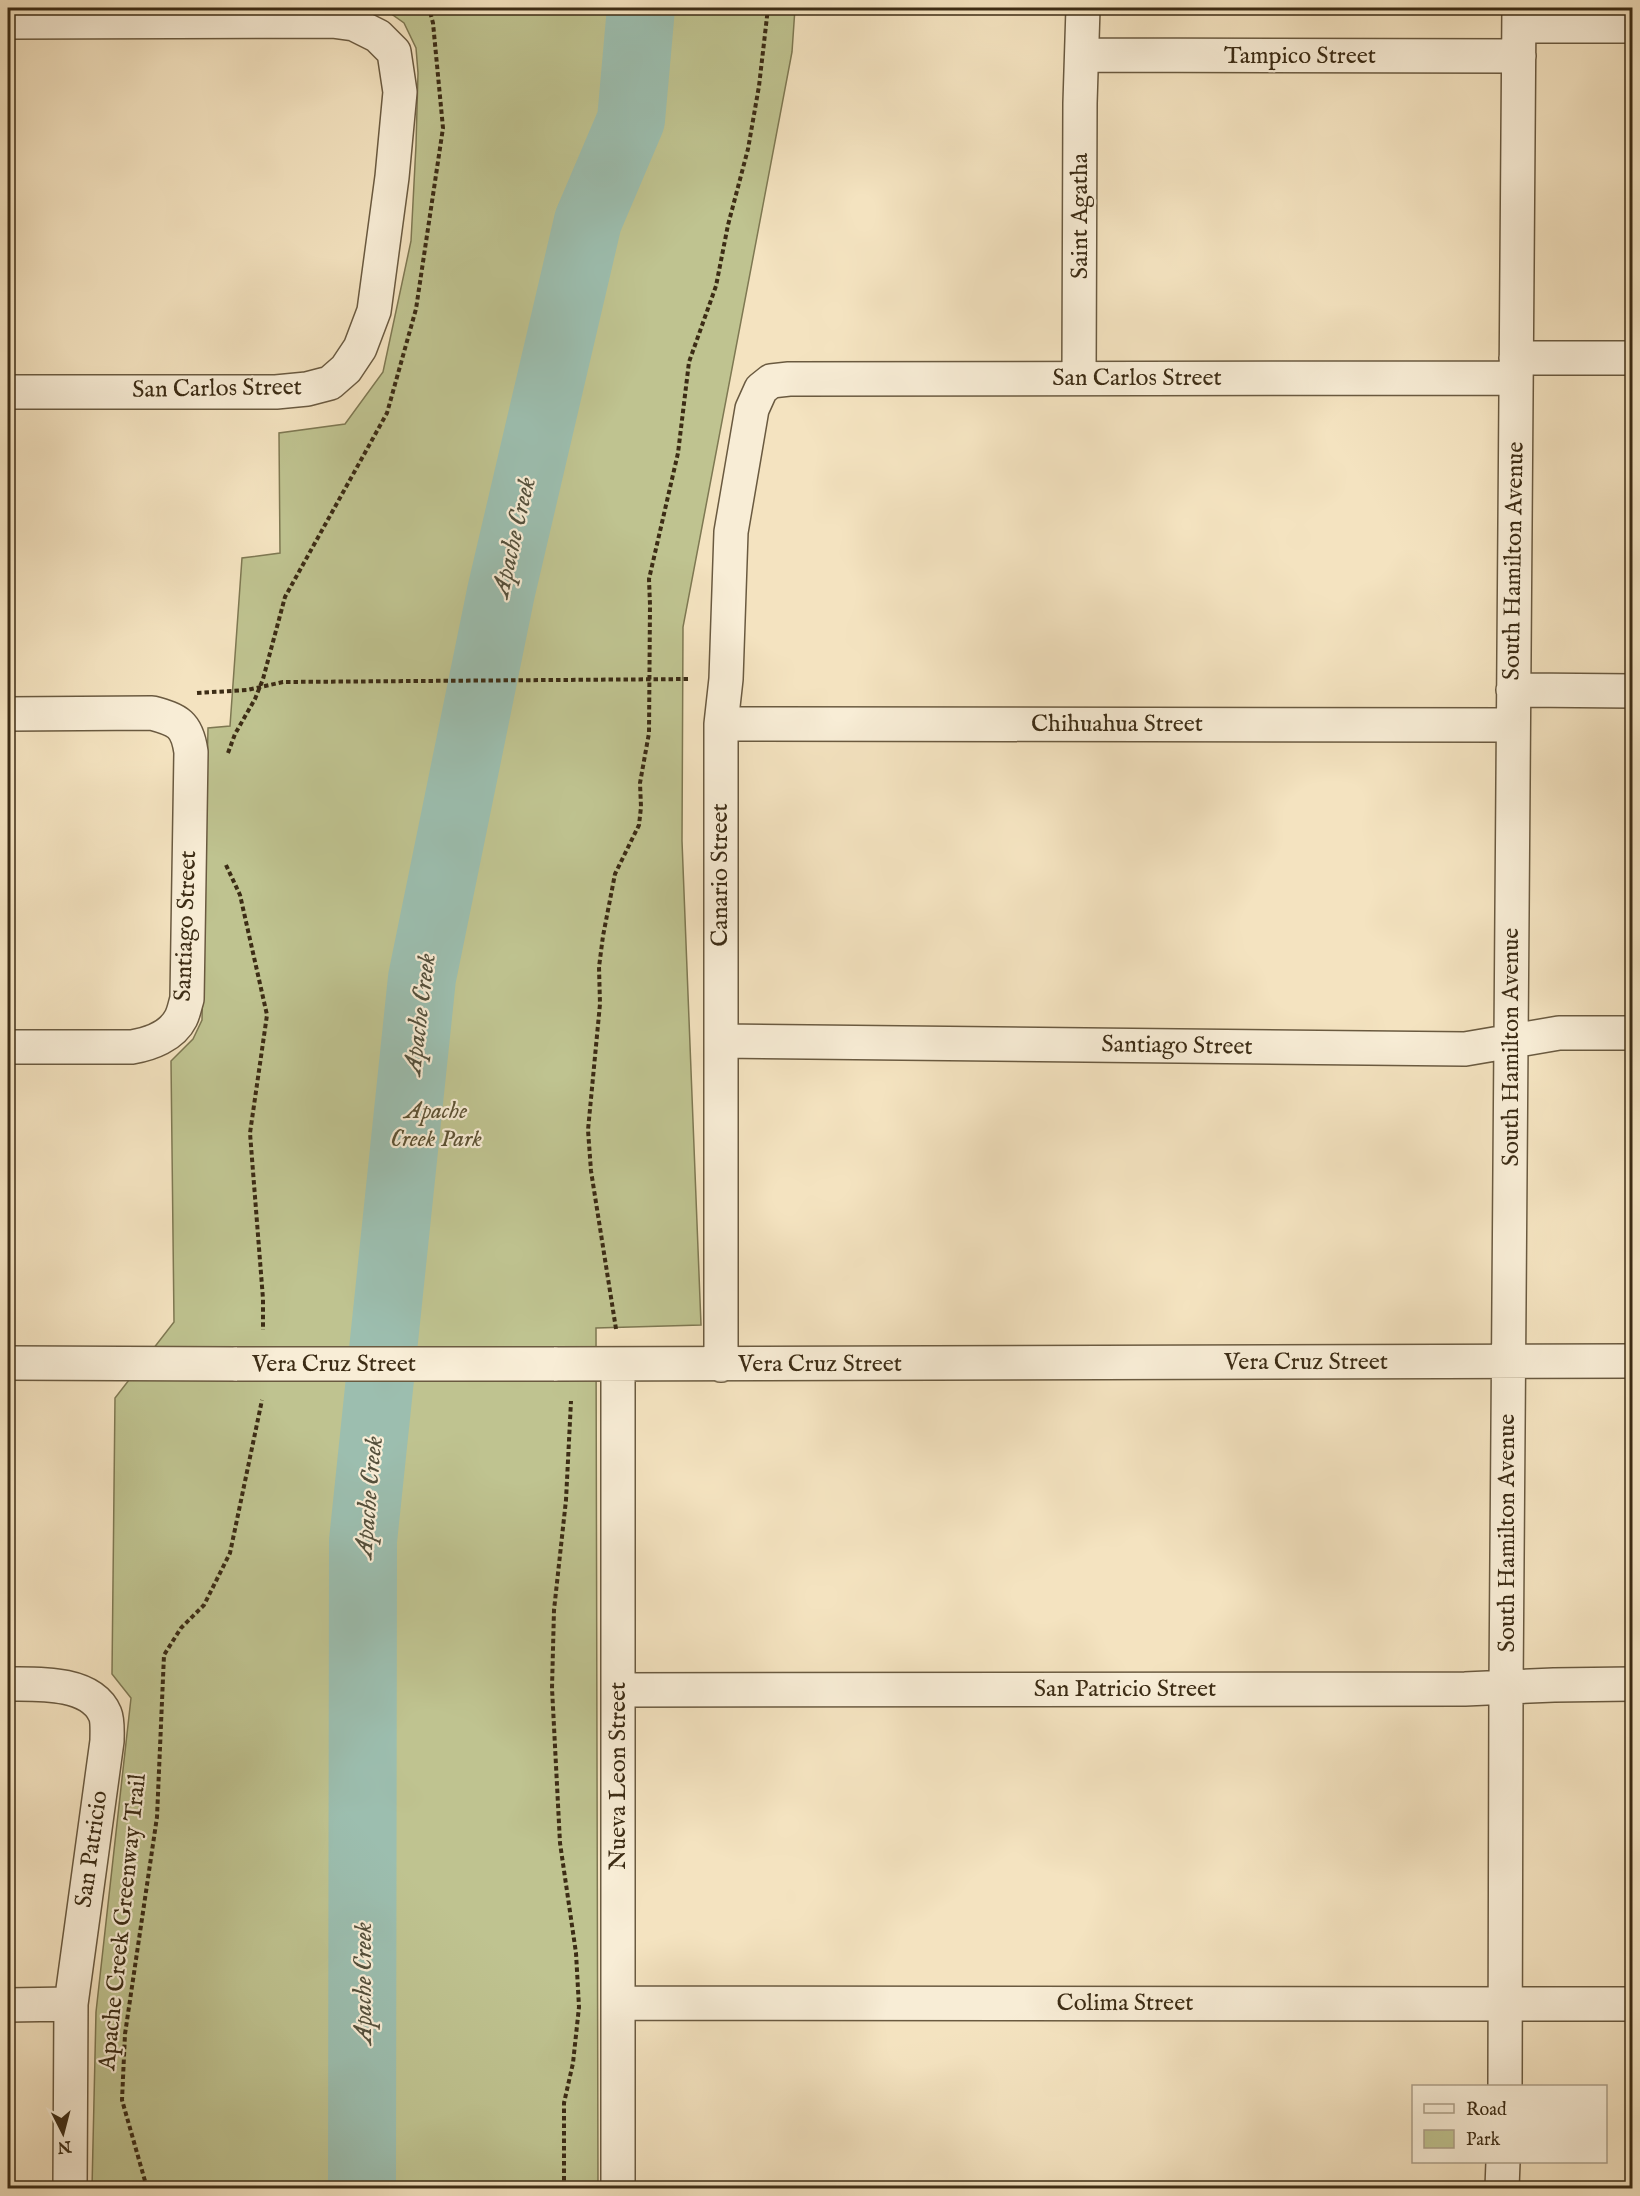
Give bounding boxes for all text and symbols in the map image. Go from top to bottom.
street label: Tampico Street [1224,41,1376,72]
street label: Saint Agatha [1065,152,1096,279]
street label: San Carlos Street [1052,363,1222,394]
street label: San Carlos Street [132,372,302,406]
street label: South Hamilton Avenue [1496,441,1532,681]
water label: Apache Creek [484,473,544,603]
street label: Chihuahua Street [1031,709,1203,740]
street label: Canario Street [705,803,736,947]
street label: Santiago Street [168,850,204,1002]
street label: South Hamilton Avenue [1496,928,1527,1166]
water label: Apache Creek [396,951,444,1080]
street label: Santiago Street [1101,1029,1253,1063]
park label: Apache Creek Park [390,1096,482,1155]
street label: Vera Cruz Street [1223,1347,1388,1378]
street label: Vera Cruz Street [251,1349,416,1380]
street label: Vera Cruz Street [737,1349,902,1380]
street label: South Hamilton Avenue [1492,1414,1523,1652]
water label: Apache Creek [347,1434,391,1562]
street label: San Patricio Street [1034,1674,1216,1705]
street label: Nueva Leon Street [603,1682,634,1870]
street label: Apache Creek Greenway Trail [92,1772,154,2073]
street label: San Patricio [68,1789,116,1909]
water label: Apache Creek [347,1921,380,2047]
street label: Colima Street [1057,1988,1193,2019]
legend [1412,2085,1607,2163]
text: Road [1466,2099,1507,2122]
north arrow [33,2103,93,2163]
text: Park [1466,2129,1501,2152]
text: N [56,2135,73,2157]

